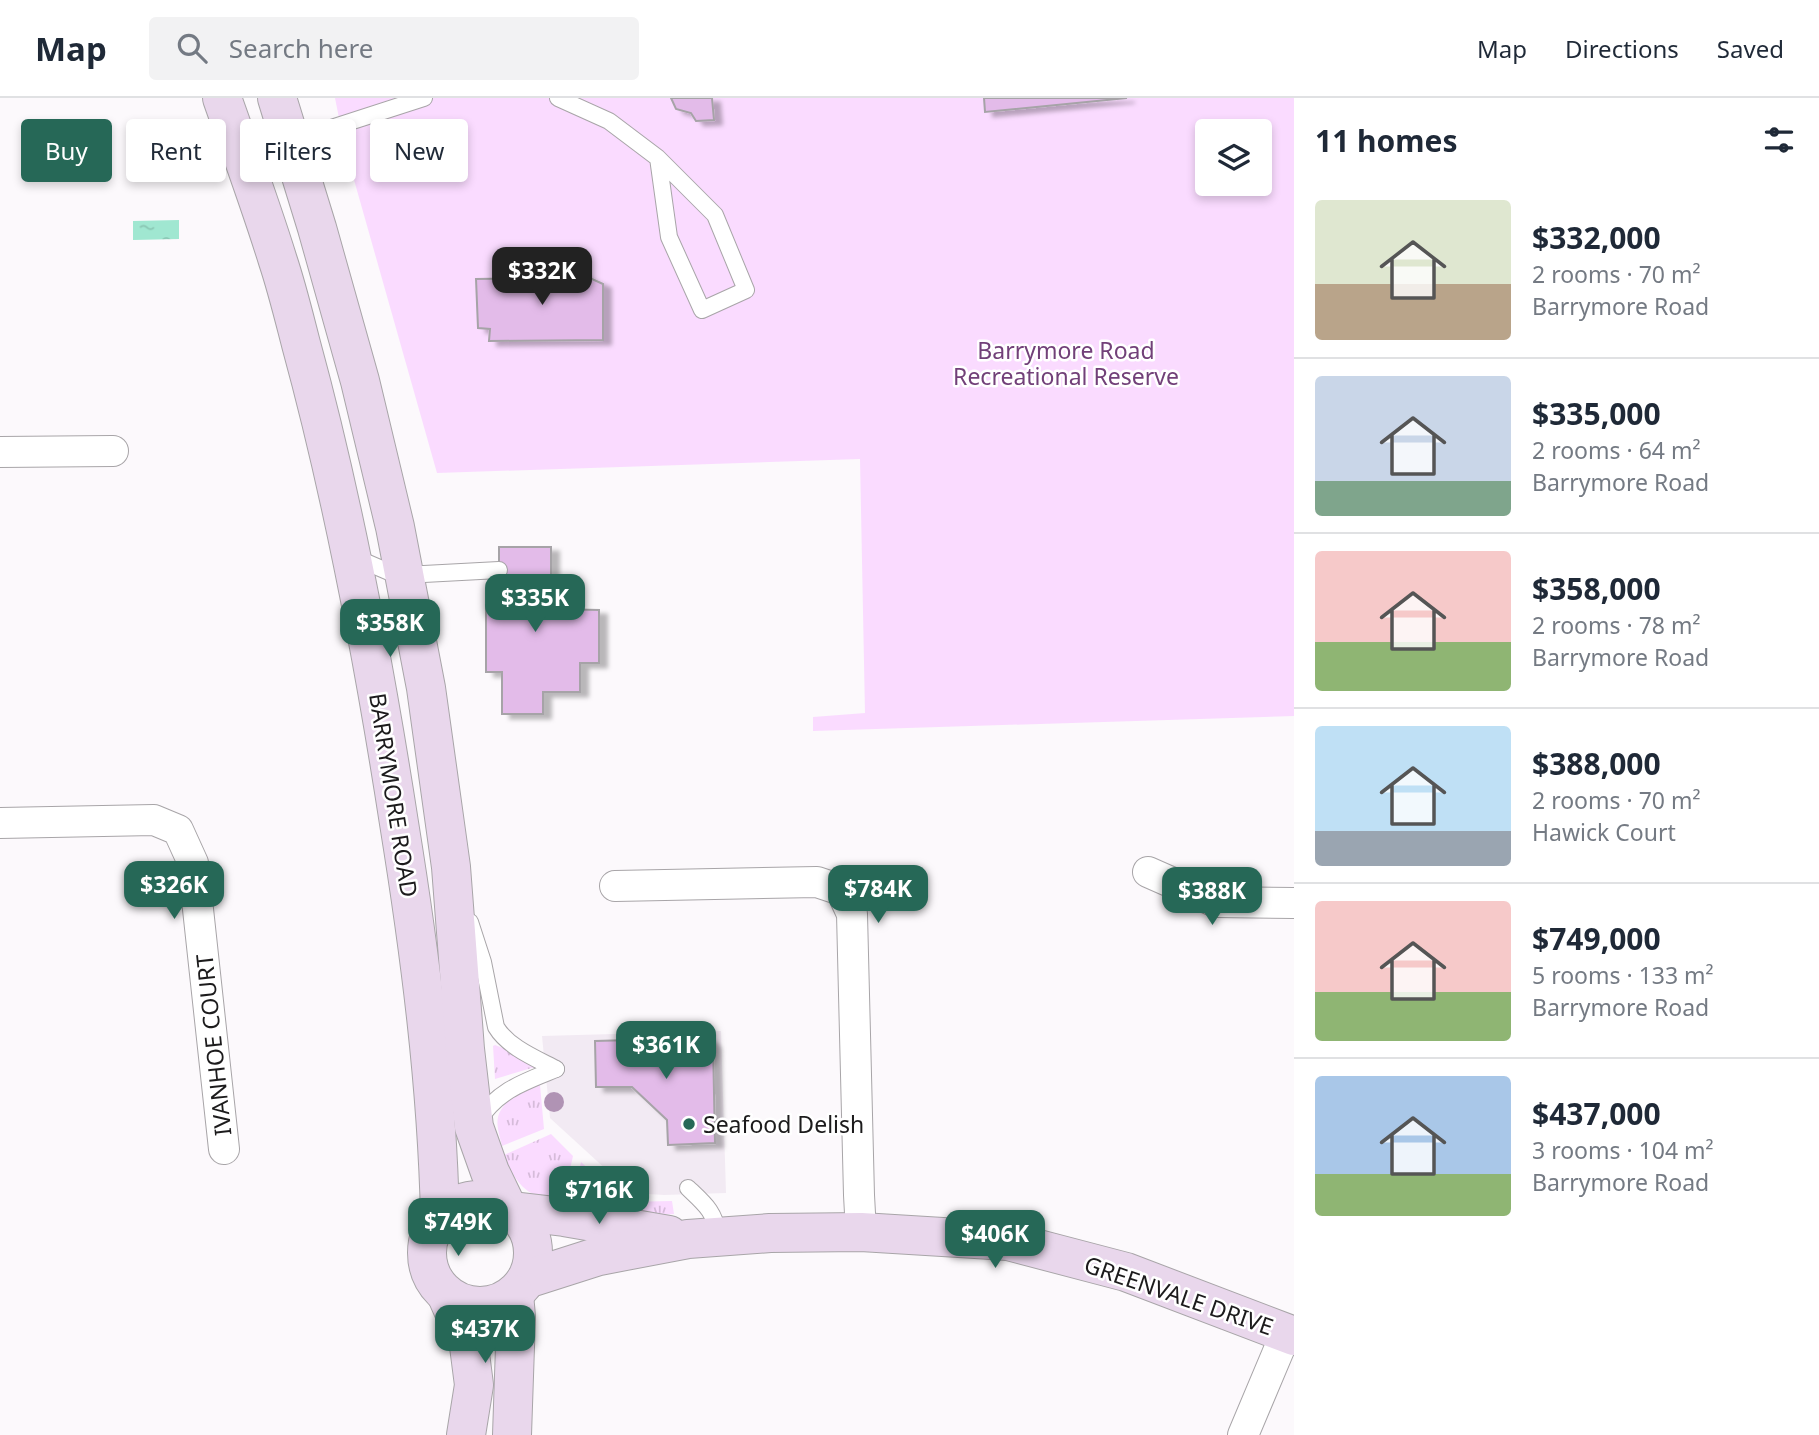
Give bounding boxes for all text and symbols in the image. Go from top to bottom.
search box [149,17,639,80]
text: Map [35,26,107,71]
icon: search [173,29,211,67]
text: Search here [229,30,373,66]
text: Map [1477,32,1527,65]
text: Directions [1565,32,1679,65]
text: Saved [1717,32,1784,65]
chip: Buy [21,119,112,182]
chip: Rent [126,119,226,182]
chip: Filters [240,119,356,182]
chip: New [370,119,468,182]
map controls [1195,119,1272,196]
button: layers [1195,119,1272,196]
text: 11 homes [1315,120,1458,161]
icon: filters [1760,121,1798,159]
text: $332,000 [1532,217,1661,258]
icon: home [1371,228,1455,312]
pin: $332K [493,248,591,307]
text: $332K [508,254,576,286]
text: 2 rooms · 70 m² [1532,258,1701,290]
text: Barrymore Road [1532,290,1709,322]
park label: Barrymore Road Recreational Reserve [953,334,1179,392]
text: $335,000 [1532,393,1661,434]
icon: home [1371,404,1455,488]
text: 2 rooms · 64 m² [1532,434,1701,466]
text: Barrymore Road [1532,466,1709,498]
text: $358,000 [1532,568,1661,609]
pin: $335K [486,574,584,634]
icon: home [1371,579,1455,663]
text: $335K [501,581,569,613]
pin: $358K [341,600,439,659]
text: $358K [356,606,424,638]
text: 2 rooms · 78 m² [1532,609,1701,641]
text: Barrymore Road [1532,641,1709,673]
street label: BARRYMORE ROAD [362,691,426,899]
text: $388,000 [1532,743,1661,784]
icon: home [1371,754,1455,838]
text: 2 rooms · 70 m² [1532,784,1701,816]
text: Hawick Court [1532,816,1676,848]
pin: $326K [125,862,223,921]
pin: $784K [829,866,927,925]
text: $326K [140,868,208,900]
pin: $388K [1163,868,1261,927]
text: $784K [844,872,912,904]
text: $388K [1178,874,1246,906]
text: $749,000 [1532,918,1661,959]
icon: home [1371,929,1455,1013]
street label: IVANHOE COURT [188,952,238,1137]
text: 5 rooms · 133 m² [1532,959,1714,991]
text: Barrymore Road [1532,991,1709,1023]
pin: $361K [617,1021,715,1081]
text: $361K [632,1028,700,1060]
text: $437,000 [1532,1093,1661,1134]
icon: home [1371,1104,1455,1188]
place label: Seafood Delish [703,1108,864,1140]
marker: Seafood Delish [681,1116,697,1132]
text: 3 rooms · 104 m² [1532,1134,1714,1166]
pin: $716K [550,1166,648,1226]
text: Barrymore Road [1532,1166,1709,1198]
text: $716K [565,1173,633,1205]
pin: $749K [409,1198,507,1258]
text: $749K [424,1205,492,1237]
pin: $406K [946,1210,1044,1270]
text: $406K [961,1217,1029,1249]
street label: GREENVALE DRIVE [1080,1248,1278,1342]
pin: $437K [436,1306,534,1365]
text: $437K [451,1312,519,1344]

